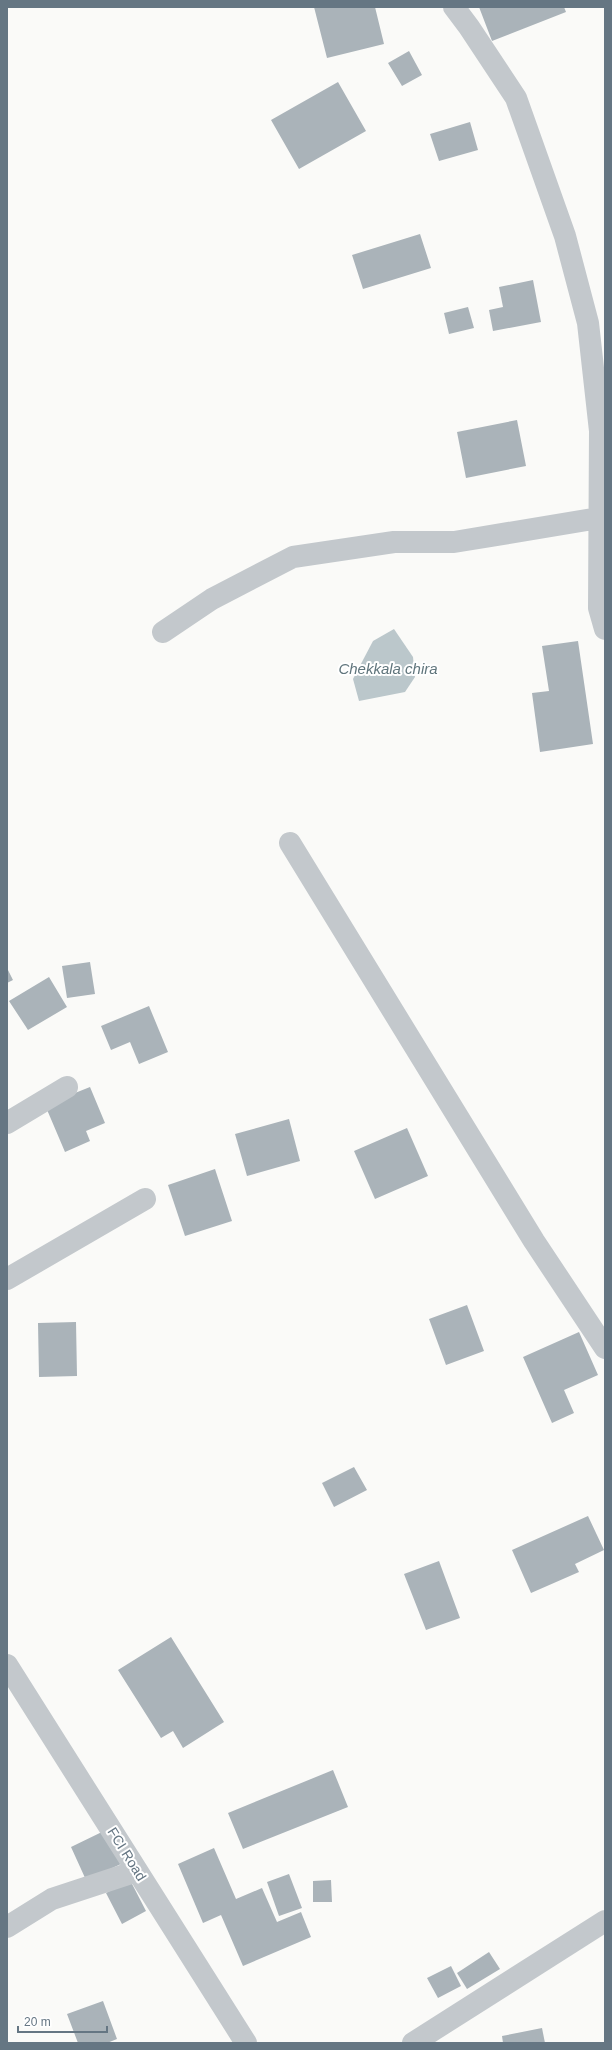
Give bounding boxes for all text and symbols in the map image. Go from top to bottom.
water label: Chekkala chira [338,660,438,677]
street label: FCI Road [104,1824,150,1884]
scale bar [18,2008,107,2034]
text: 20 m [24,2015,51,2029]

